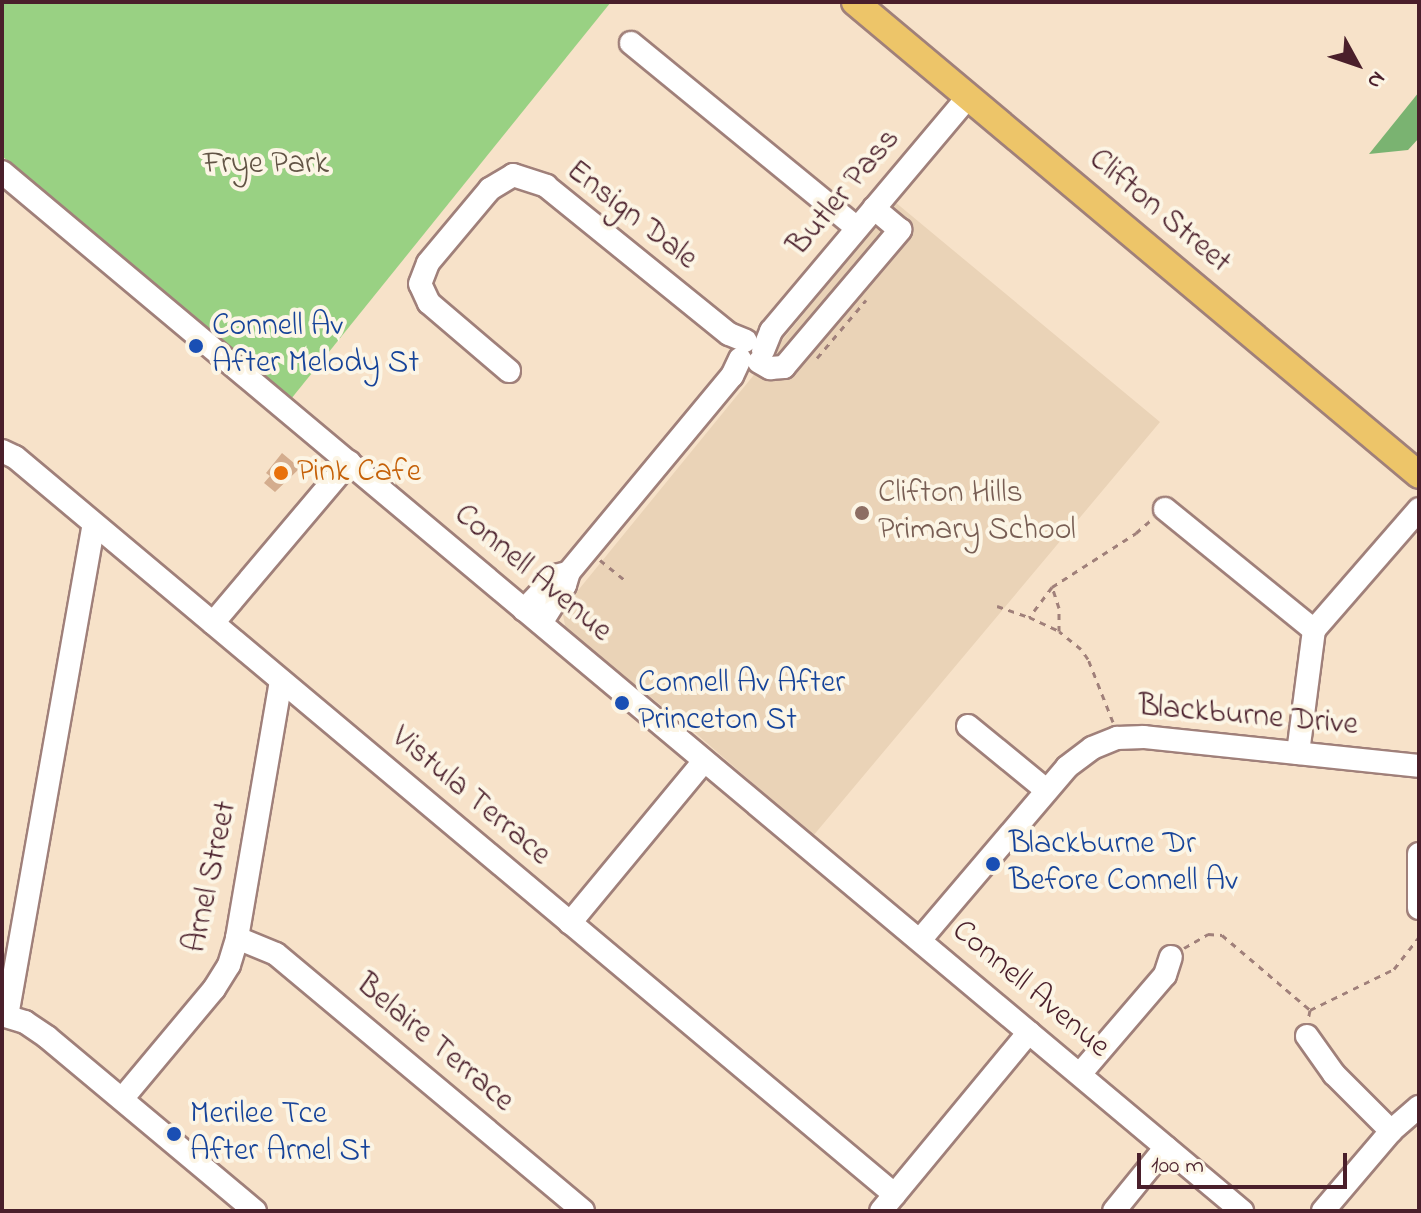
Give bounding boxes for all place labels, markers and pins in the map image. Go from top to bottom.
place label: Connell Av After Melody St [212,309,419,384]
marker: Connell Av After Melody St [187,337,205,355]
place label: Pink Cafe [297,454,421,492]
marker: Pink Cafe [272,464,290,482]
place label: Clifton Hills Primary School [878,476,1076,551]
marker: Clifton Hills Primary School [853,504,871,522]
place label: Connell Av After Princeton St [638,666,845,741]
marker: Connell Av After Princeton St [613,694,631,712]
place label: Blackburne Dr Before Connell Av [1009,827,1238,902]
marker: Blackburne Dr Before Connell Av [984,855,1002,873]
place label: Merilee Tce After Arnel St [190,1097,371,1172]
marker: Merilee Tce After Arnel St [165,1125,183,1143]

